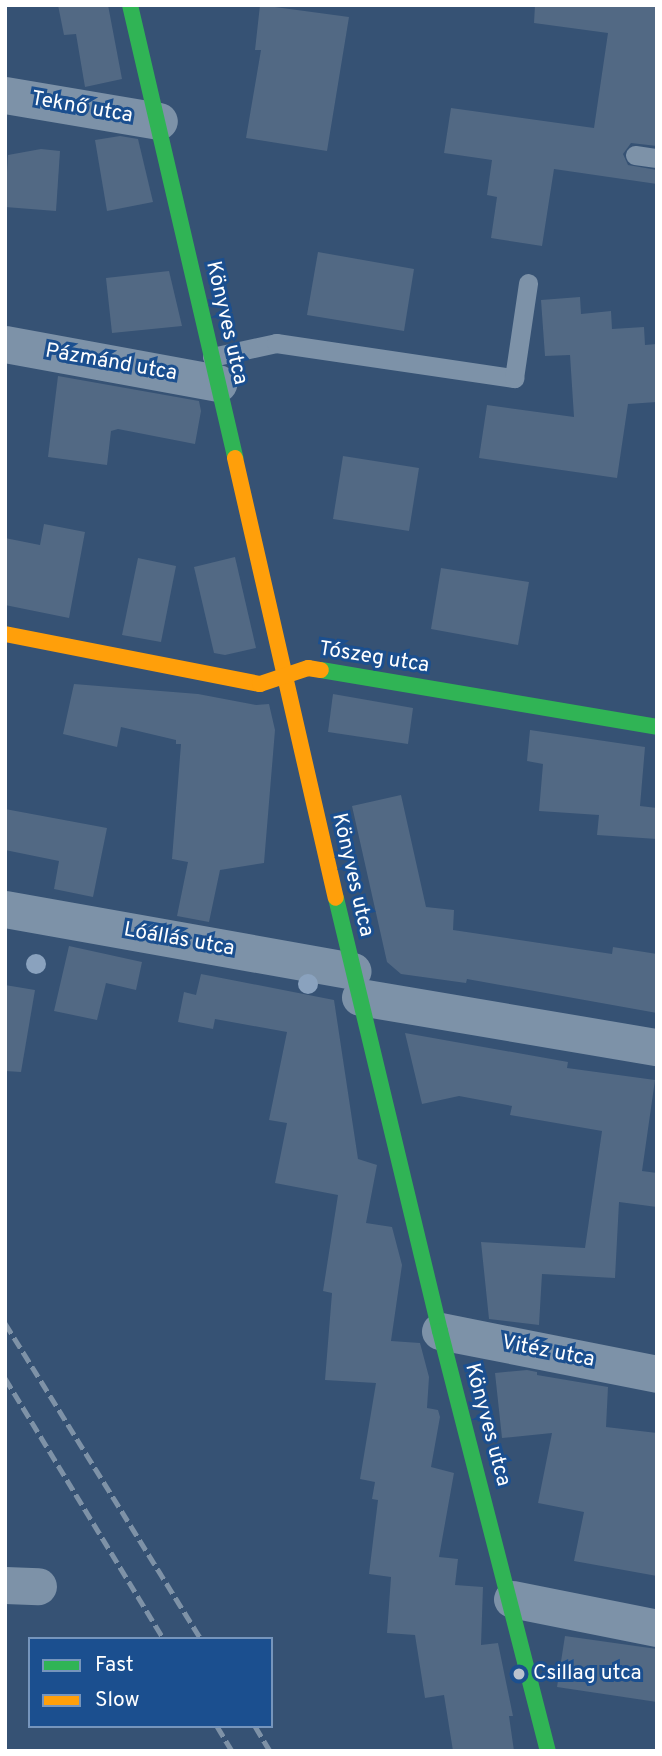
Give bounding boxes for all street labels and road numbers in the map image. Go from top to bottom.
street label: Teknő utca [29,87,135,129]
street label: Könyves utca [200,259,252,387]
street label: Pázmánd utca [43,339,179,387]
street label: Tószeg utca [317,637,431,679]
street label: Könyves utca [326,811,378,939]
street label: Lóállás utca [122,918,236,962]
street label: Vitéz utca [499,1331,597,1373]
street label: Könyves utca [459,1361,515,1489]

